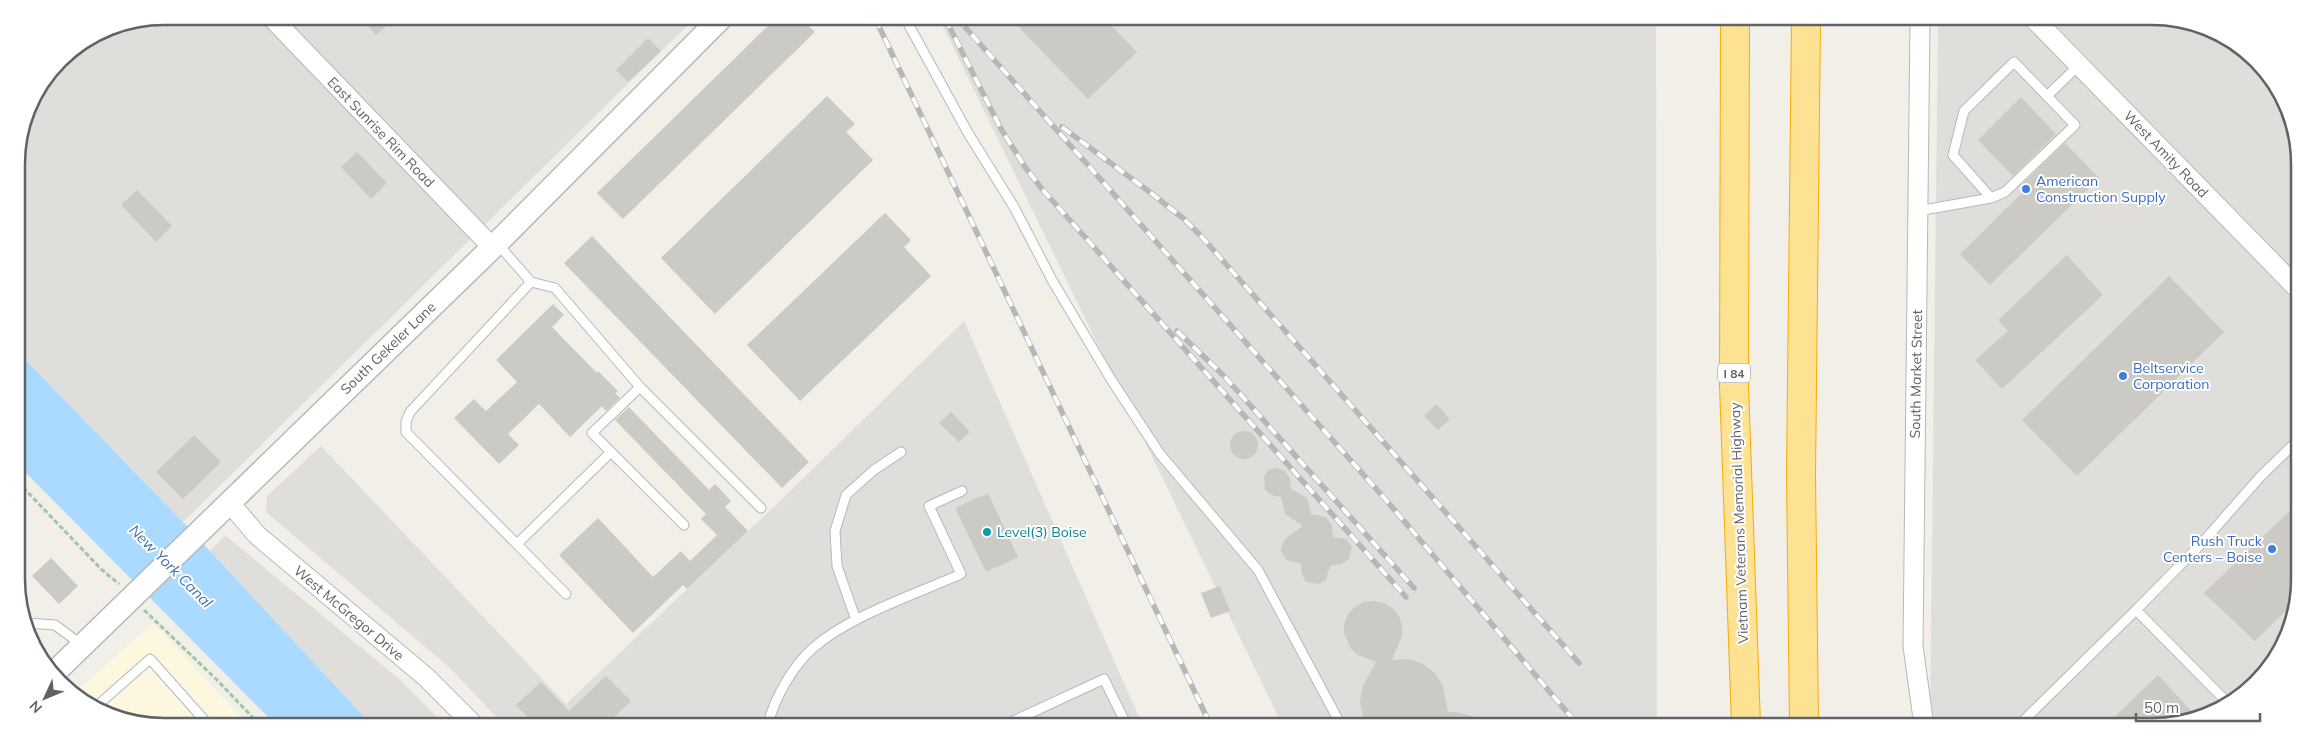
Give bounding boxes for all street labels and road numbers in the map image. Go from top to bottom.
street label: East Sunrise Rim Road [324,73,438,191]
street label: West Amity Road [2120,107,2212,201]
street label: South Gekeler Lane [337,298,439,398]
street label: South Market Street [1906,309,1926,439]
road number: I 84 [1718,363,1750,382]
street label: Vietnam Veterans Memorial Highway [1726,401,1752,644]
street label: West McGregor Drive [290,562,408,664]

